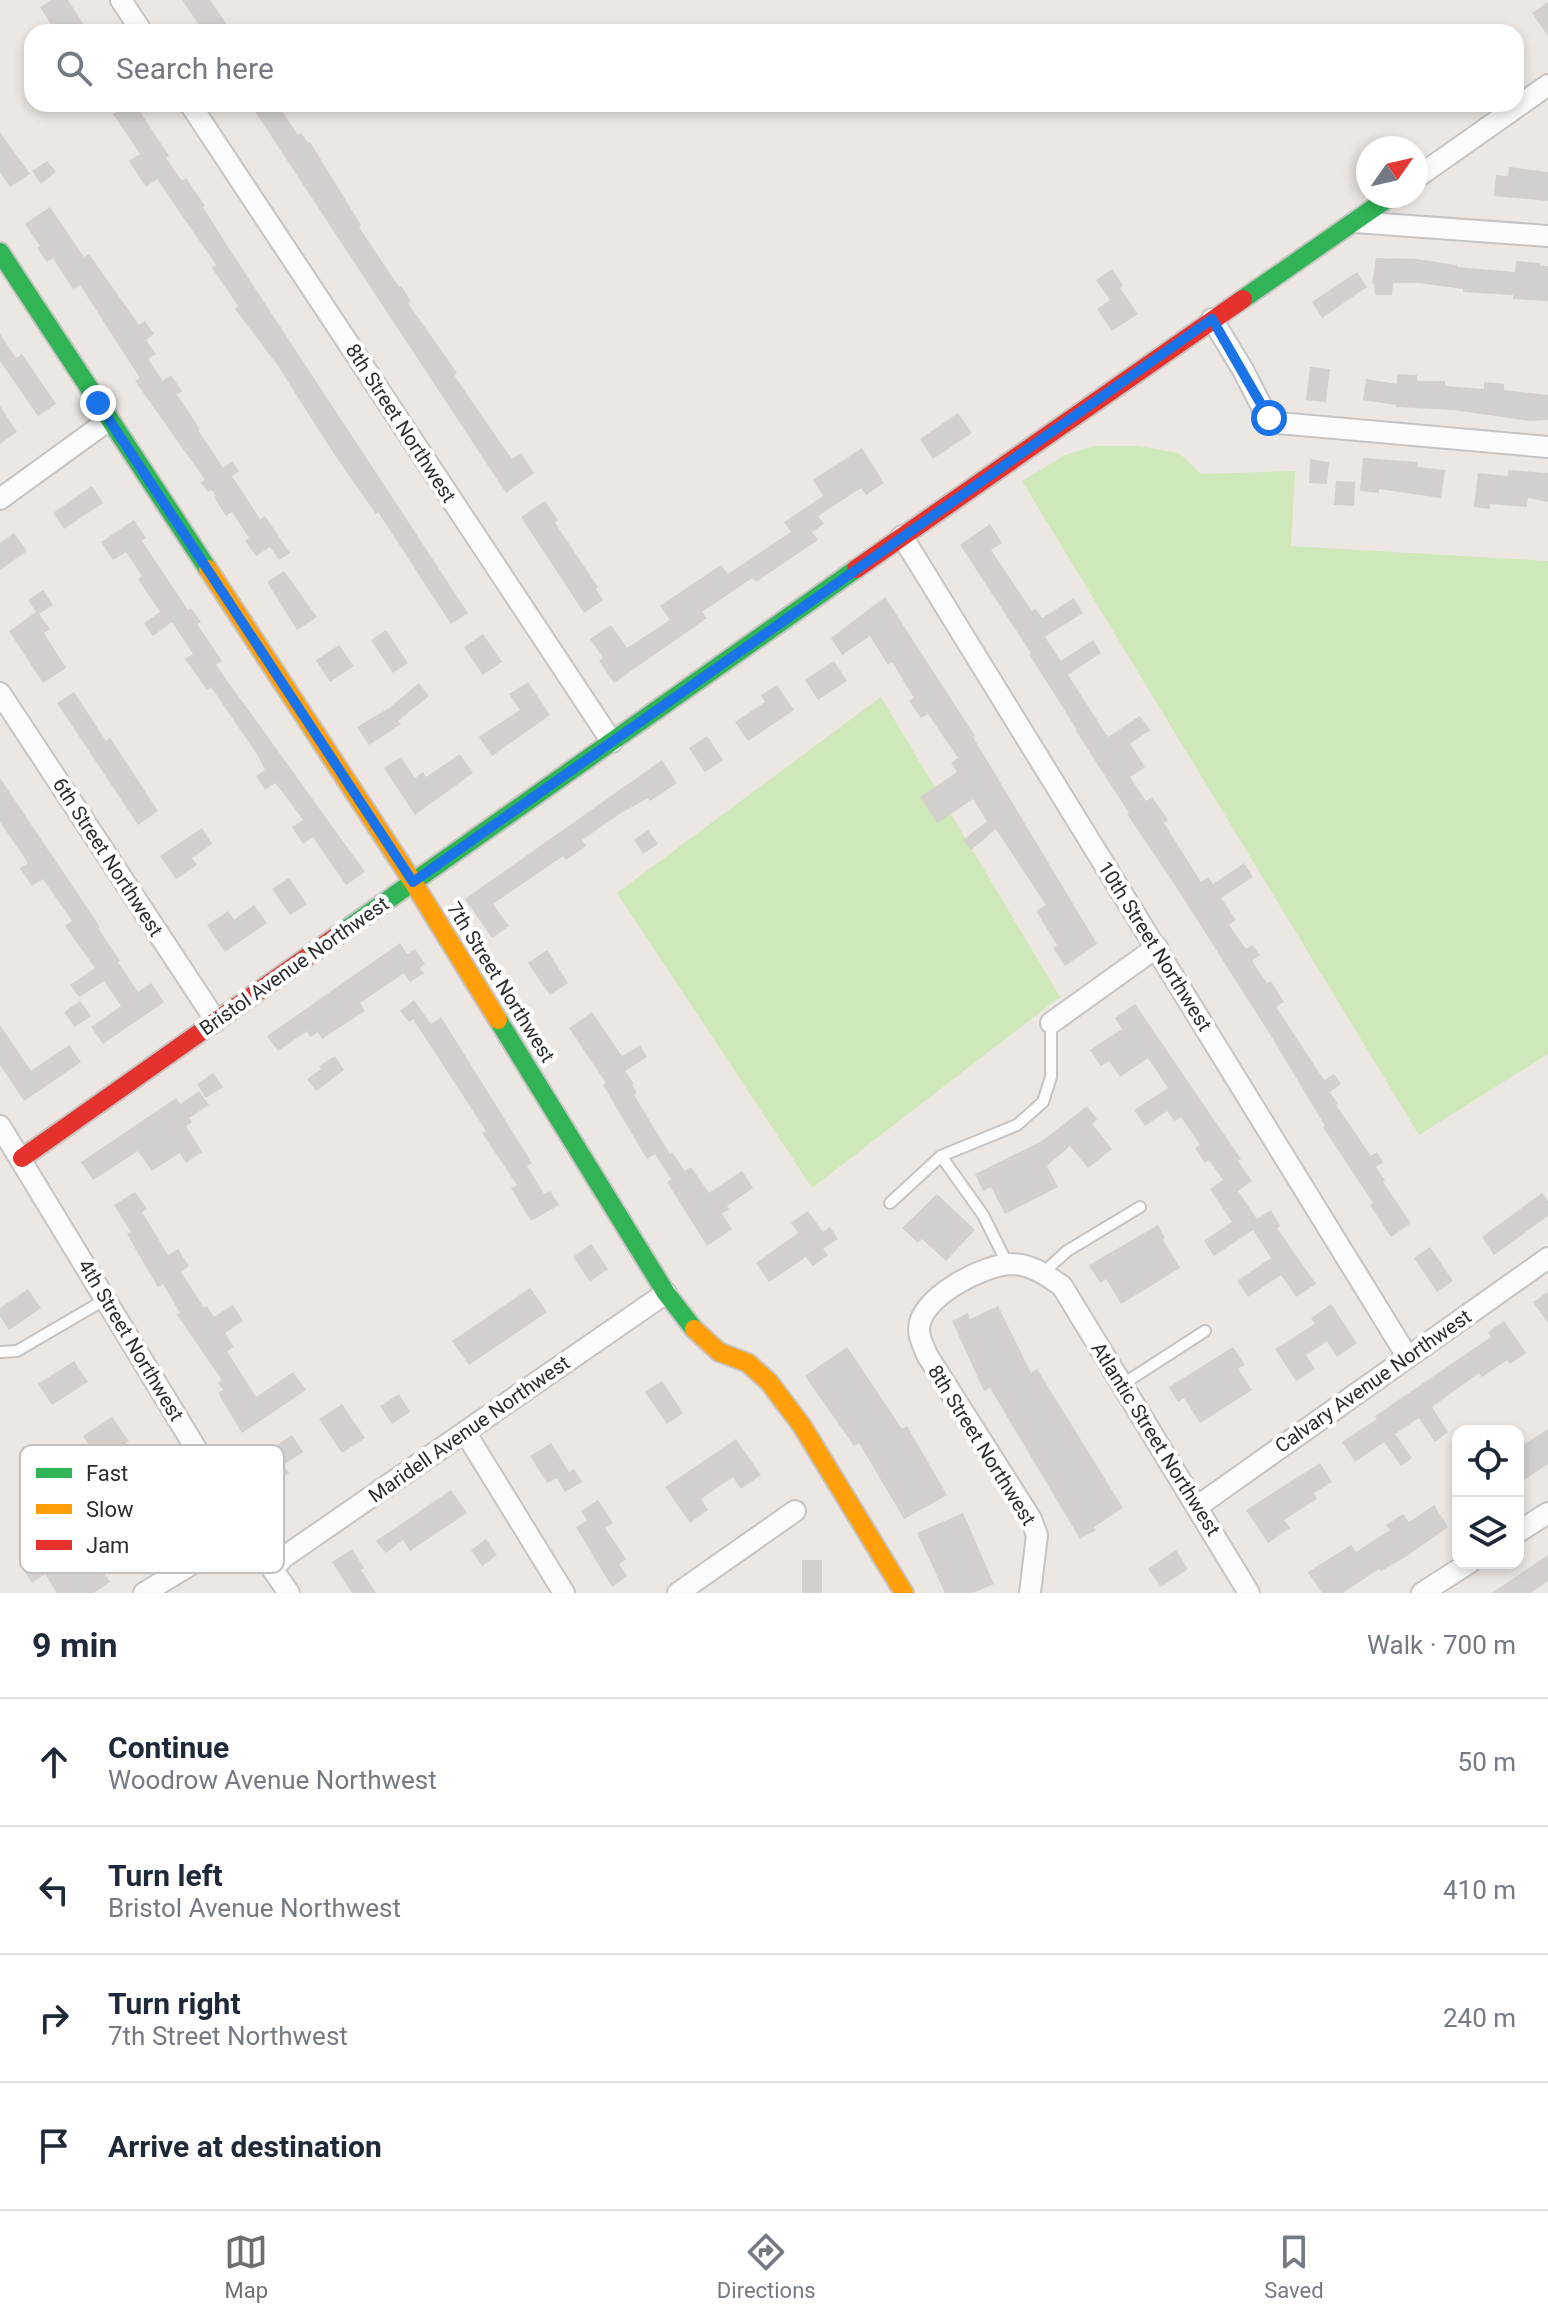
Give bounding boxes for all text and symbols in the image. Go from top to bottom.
search box [24,24,1524,112]
icon: search [52,46,96,90]
text: Search here [116,51,274,86]
north arrow [1356,136,1428,208]
street label: 8th Street Northwest [341,339,461,507]
route end [80,385,116,421]
route start [1251,400,1287,436]
street label: 6th Street Northwest [48,773,168,941]
street label: 10th Street Northwest [1093,857,1217,1035]
street label: Bristol Avenue Northwest [195,892,393,1040]
street label: 7th Street Northwest [442,897,560,1067]
street label: 4th Street Northwest [73,1255,189,1425]
street label: Calvary Avenue Northwest [1270,1304,1476,1458]
street label: Atlantic Street Northwest [1087,1338,1225,1540]
street label: Maridell Avenue Northwest [364,1350,574,1508]
street label: 8th Street Northwest [923,1360,1041,1530]
map controls [1452,1425,1524,1569]
button: locate [1452,1425,1524,1497]
legend [20,1445,284,1573]
text: Fast [86,1461,128,1486]
text: Slow [86,1497,134,1522]
button: layers [1452,1497,1524,1569]
text: Jam [86,1533,129,1558]
text: 9 min [32,1625,117,1665]
text: Walk · 700 m [1367,1630,1516,1660]
text: Continue [108,1730,229,1765]
icon: ahead [32,1740,76,1784]
text: 50 m [1458,1747,1516,1777]
text: Woodrow Avenue Northwest [108,1765,437,1795]
text: Turn left [108,1858,223,1893]
icon: left [32,1868,76,1912]
text: 410 m [1443,1875,1516,1905]
text: Bristol Avenue Northwest [108,1893,401,1923]
text: Turn right [108,1986,241,2021]
icon: right [32,1996,76,2040]
text: 240 m [1443,2003,1516,2033]
text: 7th Street Northwest [108,2021,348,2051]
icon: arrive [32,2124,76,2168]
text: Arrive at destination [108,2129,382,2164]
tab: Map [224,2230,268,2303]
tab: Directions [717,2230,816,2303]
tab: Saved [1264,2230,1324,2303]

